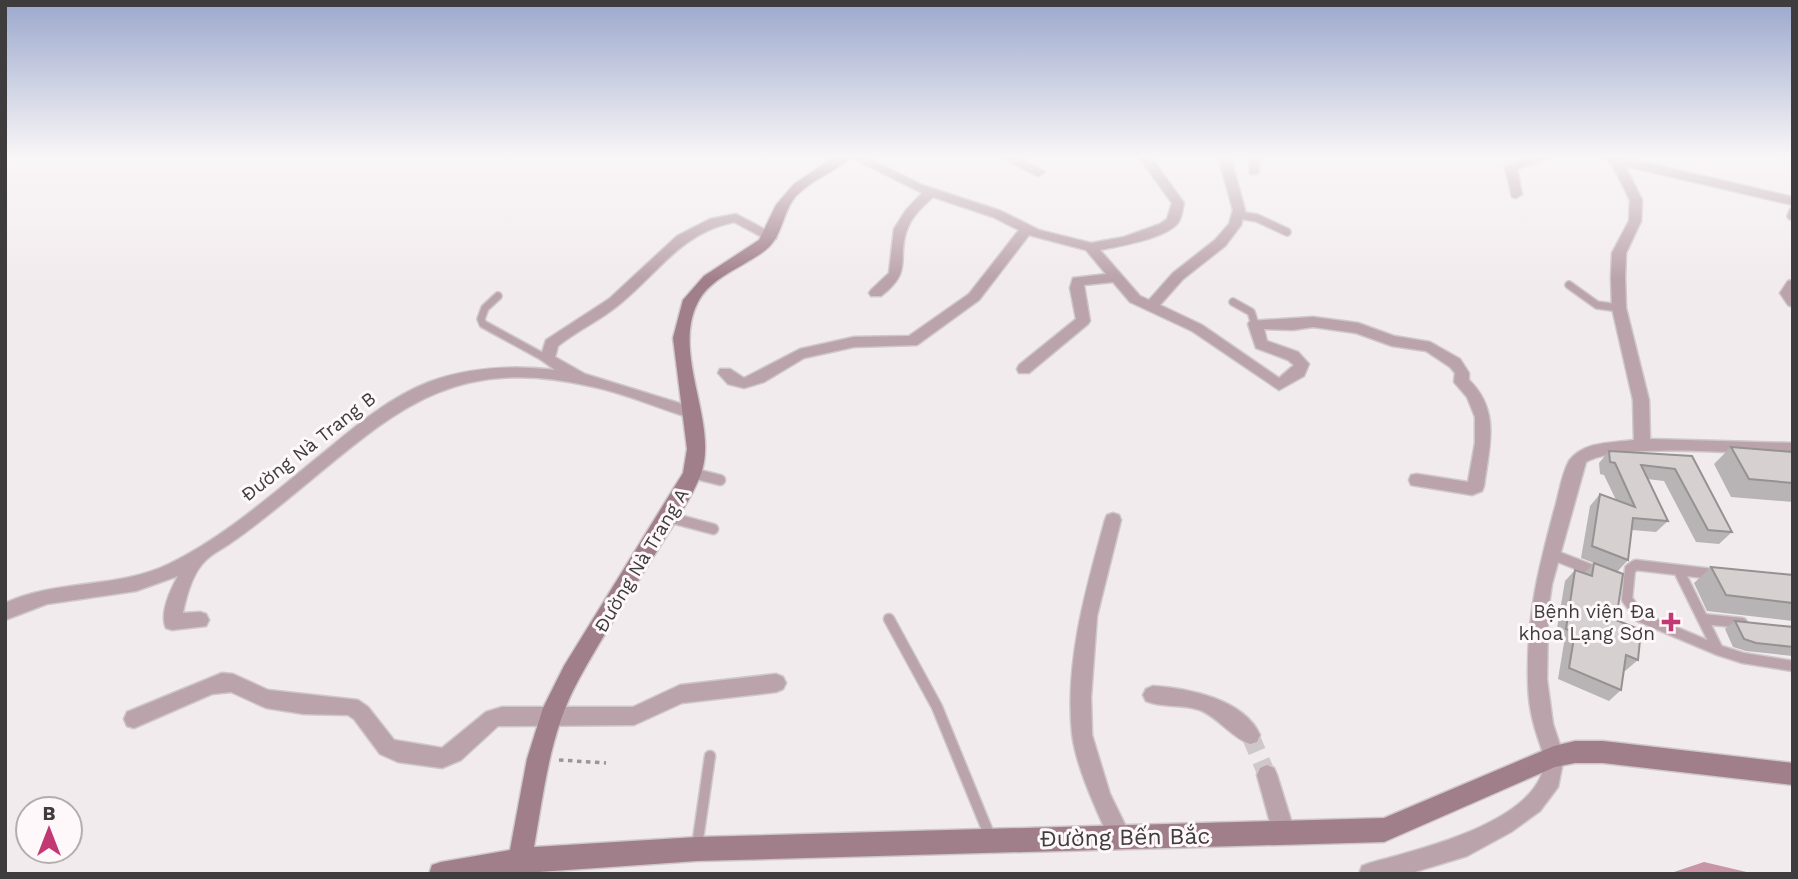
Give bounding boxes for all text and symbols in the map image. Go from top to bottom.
street label: Đường Nà Trang B [236,387,380,506]
street label: Đường Nà Trang A [589,484,694,637]
place label: Bệnh viện Đa khoa Lạng Sơn [1518,600,1655,645]
marker: Bệnh viện Đa khoa Lạng Sơn [1661,612,1681,632]
north arrow [14,795,84,865]
text: B [43,802,56,825]
street label: Đường Bến Bắc [1040,823,1211,852]

